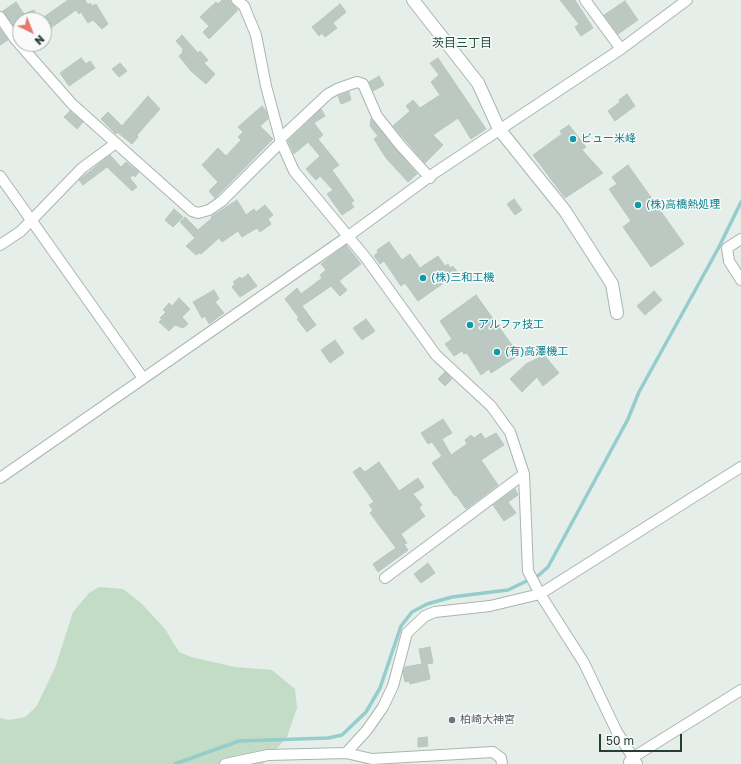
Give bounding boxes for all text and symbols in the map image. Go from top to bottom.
north arrow [12,12,52,52]
text: N [32,33,47,48]
district label: 茨目三丁目 [432,36,492,50]
place label: ビュー米峰 [581,132,636,146]
marker: ビュー米峰 [568,134,578,144]
place label: (株)高橋熱処理 [646,198,720,212]
marker: (株)高橋熱処理 [633,200,643,210]
place label: (株)三和工機 [431,271,494,285]
marker: (株)三和工機 [418,273,428,283]
place label: アルファ技工 [478,318,544,332]
marker: アルファ技工 [465,320,475,330]
place label: (有)高澤機工 [505,345,568,359]
marker: (有)高澤機工 [492,347,502,357]
place label: 柏崎大神宮 [460,713,515,727]
marker: 柏崎大神宮 [447,715,457,725]
scale bar [601,726,684,752]
text: 50 m [606,733,634,748]

